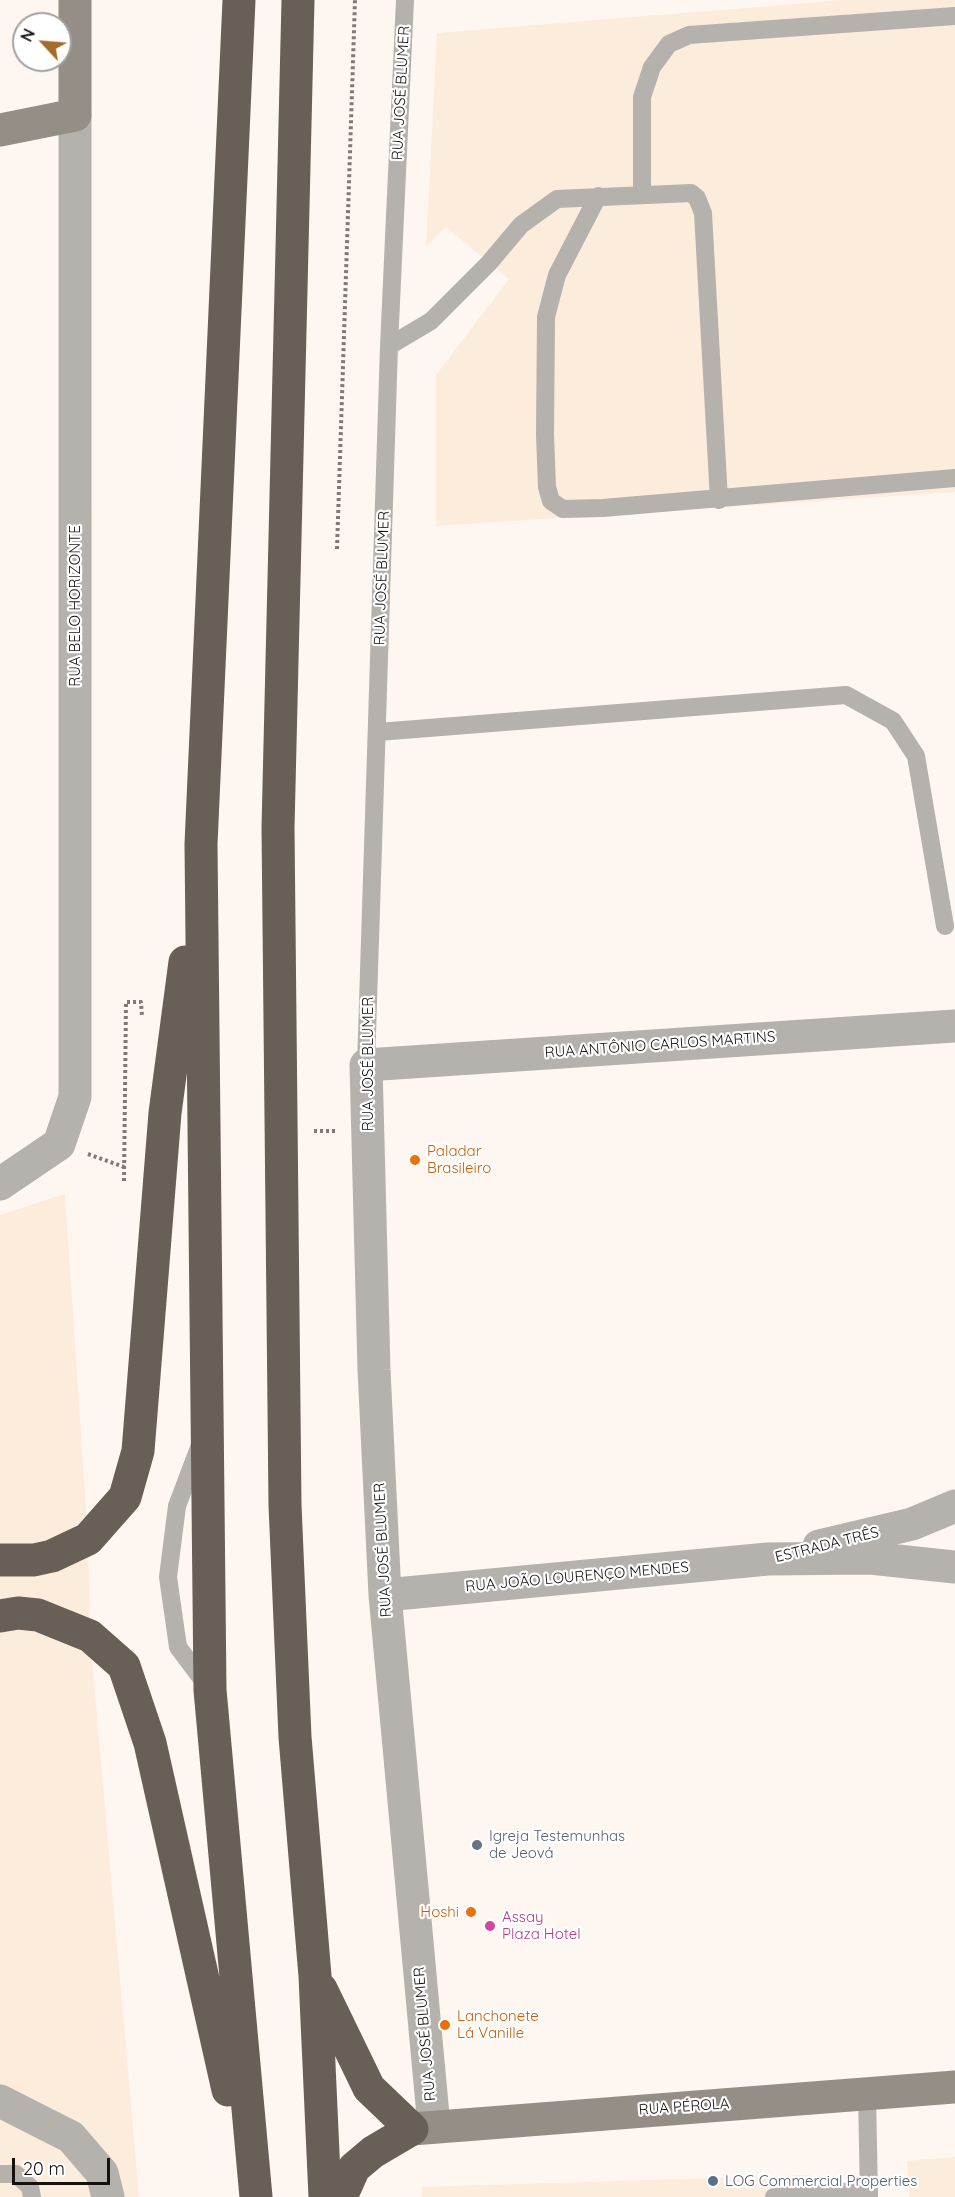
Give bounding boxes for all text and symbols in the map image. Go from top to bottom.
north arrow [12,12,72,72]
text: N [16,25,39,45]
street label: RUA JOSÉ BLUMER [388,25,414,161]
street label: RUA JOSÉ BLUMER [371,510,393,646]
street label: RUA BELO HORIZONTE [66,525,84,687]
street label: RUA JOSÉ BLUMER [359,997,377,1131]
street label: RUA ANTÔNIO CARLOS MARTINS [544,1028,776,1062]
place label: Paladar Brasileiro [427,1142,491,1177]
marker: Paladar Brasileiro [408,1153,422,1167]
street label: RUA JOSÉ BLUMER [370,1482,396,1618]
street label: ESTRADA TRÊS [773,1523,881,1567]
street label: RUA JOÃO LOURENÇO MENDES [465,1558,689,1596]
place label: Igreja Testemunhas de Jeová [489,1827,625,1862]
marker: Igreja Testemunhas de Jeová [470,1838,484,1852]
place label: Hoshi [420,1903,459,1921]
marker: Hoshi [464,1905,478,1919]
place label: Assay Plaza Hotel [502,1908,581,1943]
marker: Assay Plaza Hotel [483,1919,497,1933]
street label: RUA JOSÉ BLUMER [410,1966,440,2102]
place label: Lanchonete Lá Vanille [457,2007,539,2042]
marker: Lanchonete Lá Vanille [438,2018,452,2032]
street label: RUA PÉROLA [638,2095,730,2119]
scale bar [15,2146,112,2184]
text: 20 m [23,2157,65,2180]
place label: LOG Commercial Properties [725,2172,917,2190]
marker: LOG Commercial Properties [706,2174,720,2188]

